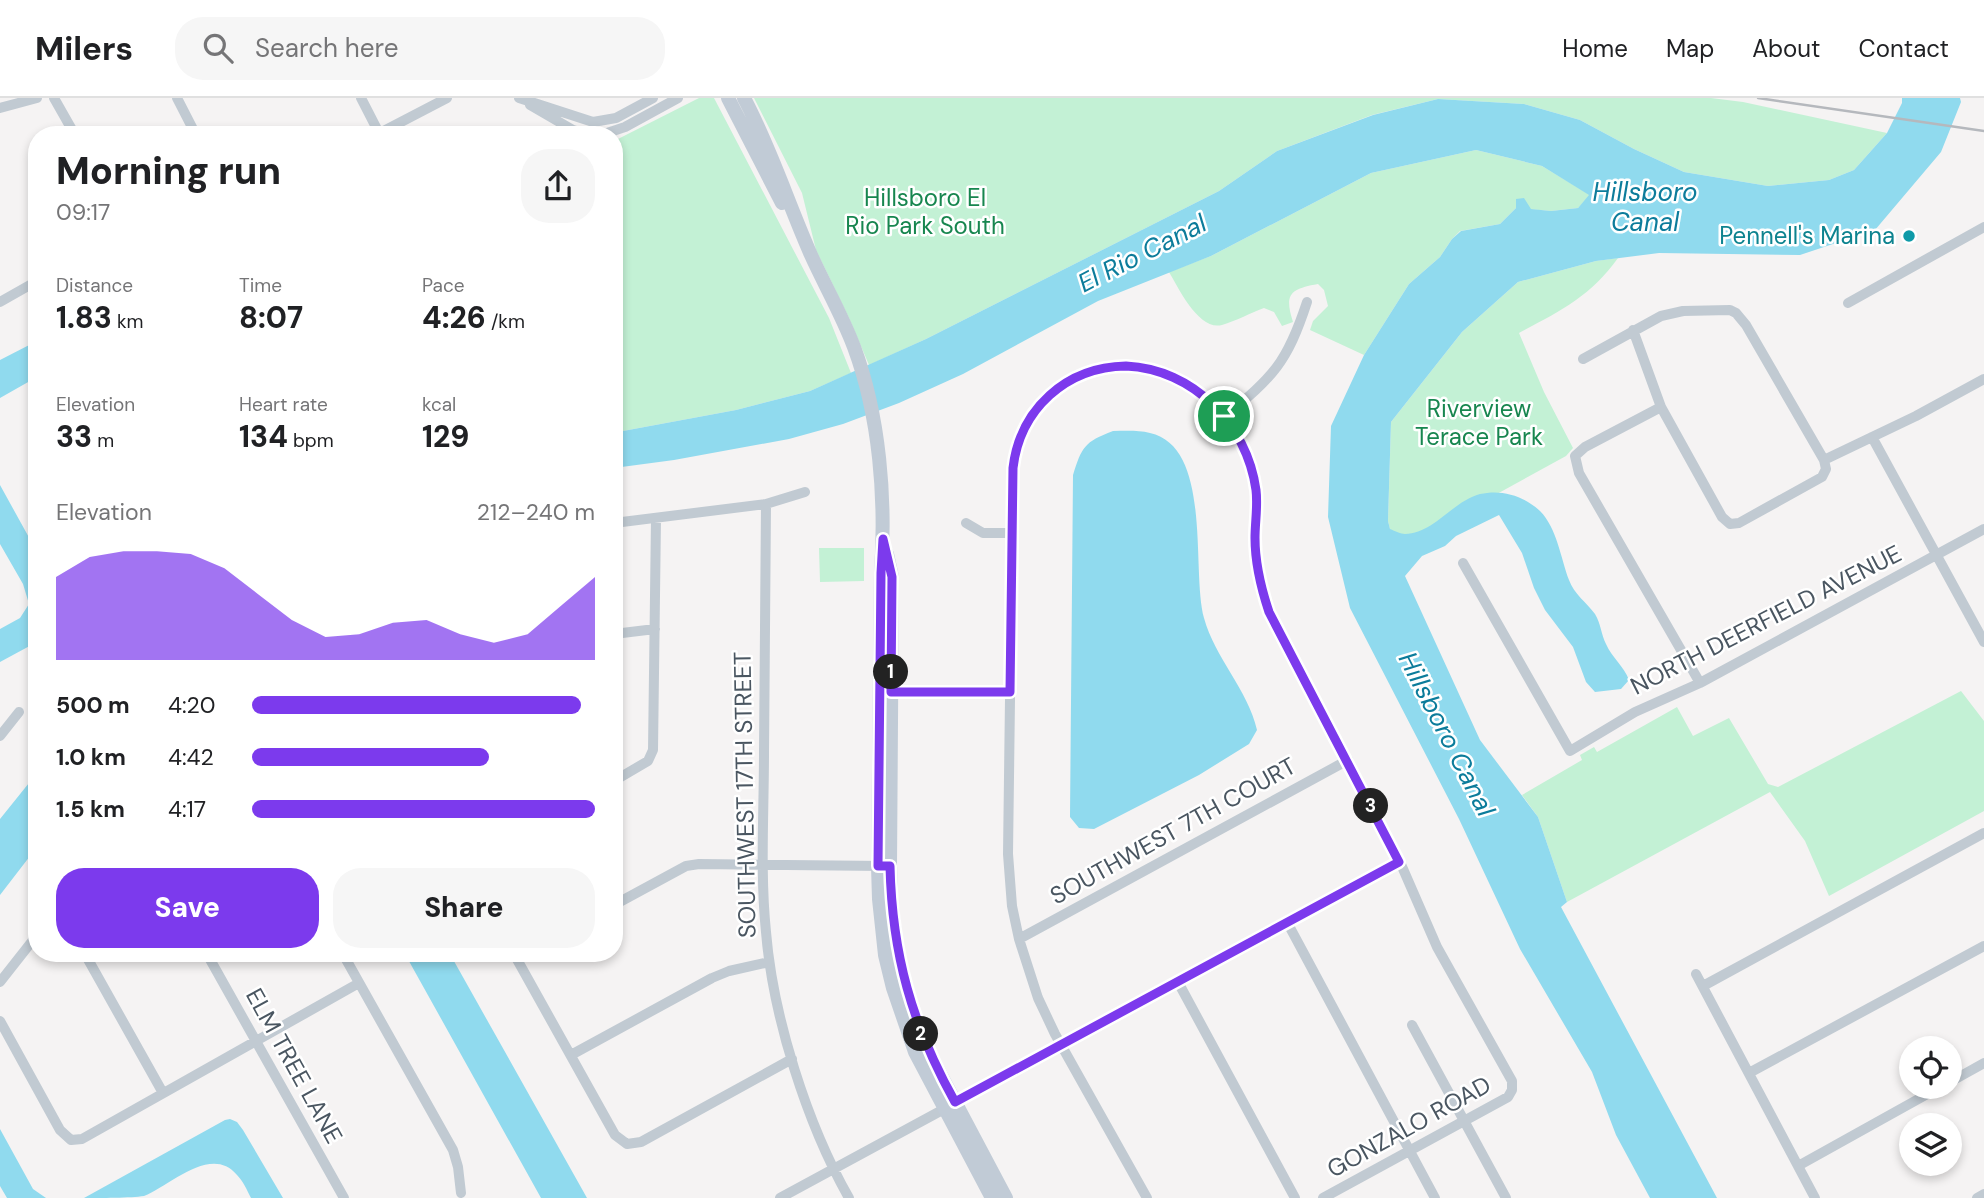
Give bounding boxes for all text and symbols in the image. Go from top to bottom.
search box [175,17,665,80]
text: Milers [35,27,133,70]
icon: search [199,29,237,67]
text: Search here [255,31,398,65]
text: Home [1562,33,1628,64]
text: Map [1666,33,1714,64]
text: About [1752,33,1821,64]
text: Contact [1859,33,1949,64]
text: Morning run [56,146,281,196]
button: share [521,149,595,223]
water label: Hillsboro Canal [1593,175,1698,239]
park label: Hillsboro El Rio Park South [845,182,1005,241]
text: 09:17 [56,197,110,227]
water label: El Rio Canal [1072,206,1213,300]
place label: Pennell's Marina [1719,220,1895,251]
marker: Pennell's Marina [1901,228,1917,244]
text: Distance [56,273,133,298]
text: Time [239,273,282,298]
text: Pace [422,273,465,298]
text: 1.83 [56,298,112,337]
text: 8:07 [239,298,303,337]
text: 4:26 [422,298,486,337]
text: km [112,309,144,334]
text: /km [486,309,525,334]
pin [1194,386,1254,446]
text: Elevation [56,392,135,417]
text: Heart rate [239,392,328,417]
text: kcal [422,392,456,417]
park label: Riverview Terace Park [1415,393,1543,452]
icon: arrive [1205,397,1243,435]
text: 33 [56,417,92,456]
text: 134 [239,417,288,456]
text: 129 [422,417,469,456]
text: m [92,428,114,453]
text: bpm [288,428,334,453]
text: Elevation [56,497,152,527]
text: 212–240 m [477,497,595,527]
street label: NORTH DEERFIELD AVENUE [1625,538,1907,701]
water label: Hillsboro Canal [1391,646,1504,823]
street label: SOUTHWEST 17TH STREET [727,652,762,939]
pin: 1 [874,654,908,690]
text: 1 [887,659,894,684]
text: 500 m [56,690,130,720]
text: 4:20 [168,690,215,720]
text: 1.0 km [56,742,126,772]
text: 4:42 [168,742,214,772]
street label: SOUTHWEST 7TH COURT [1044,750,1301,911]
pin: 3 [1354,788,1388,824]
text: 3 [1365,793,1376,818]
text: 1.5 km [56,794,125,824]
text: 4:17 [168,794,206,824]
button: Save [56,868,319,948]
button: Share [333,868,595,948]
street label: ELM TREE LANE [239,983,350,1149]
pin: 2 [904,1016,939,1052]
text: 2 [915,1021,926,1046]
map controls [1899,1036,1962,1176]
button: locate [1899,1036,1962,1099]
street label: GONZALO ROAD [1321,1069,1496,1184]
button: layers [1899,1113,1962,1176]

